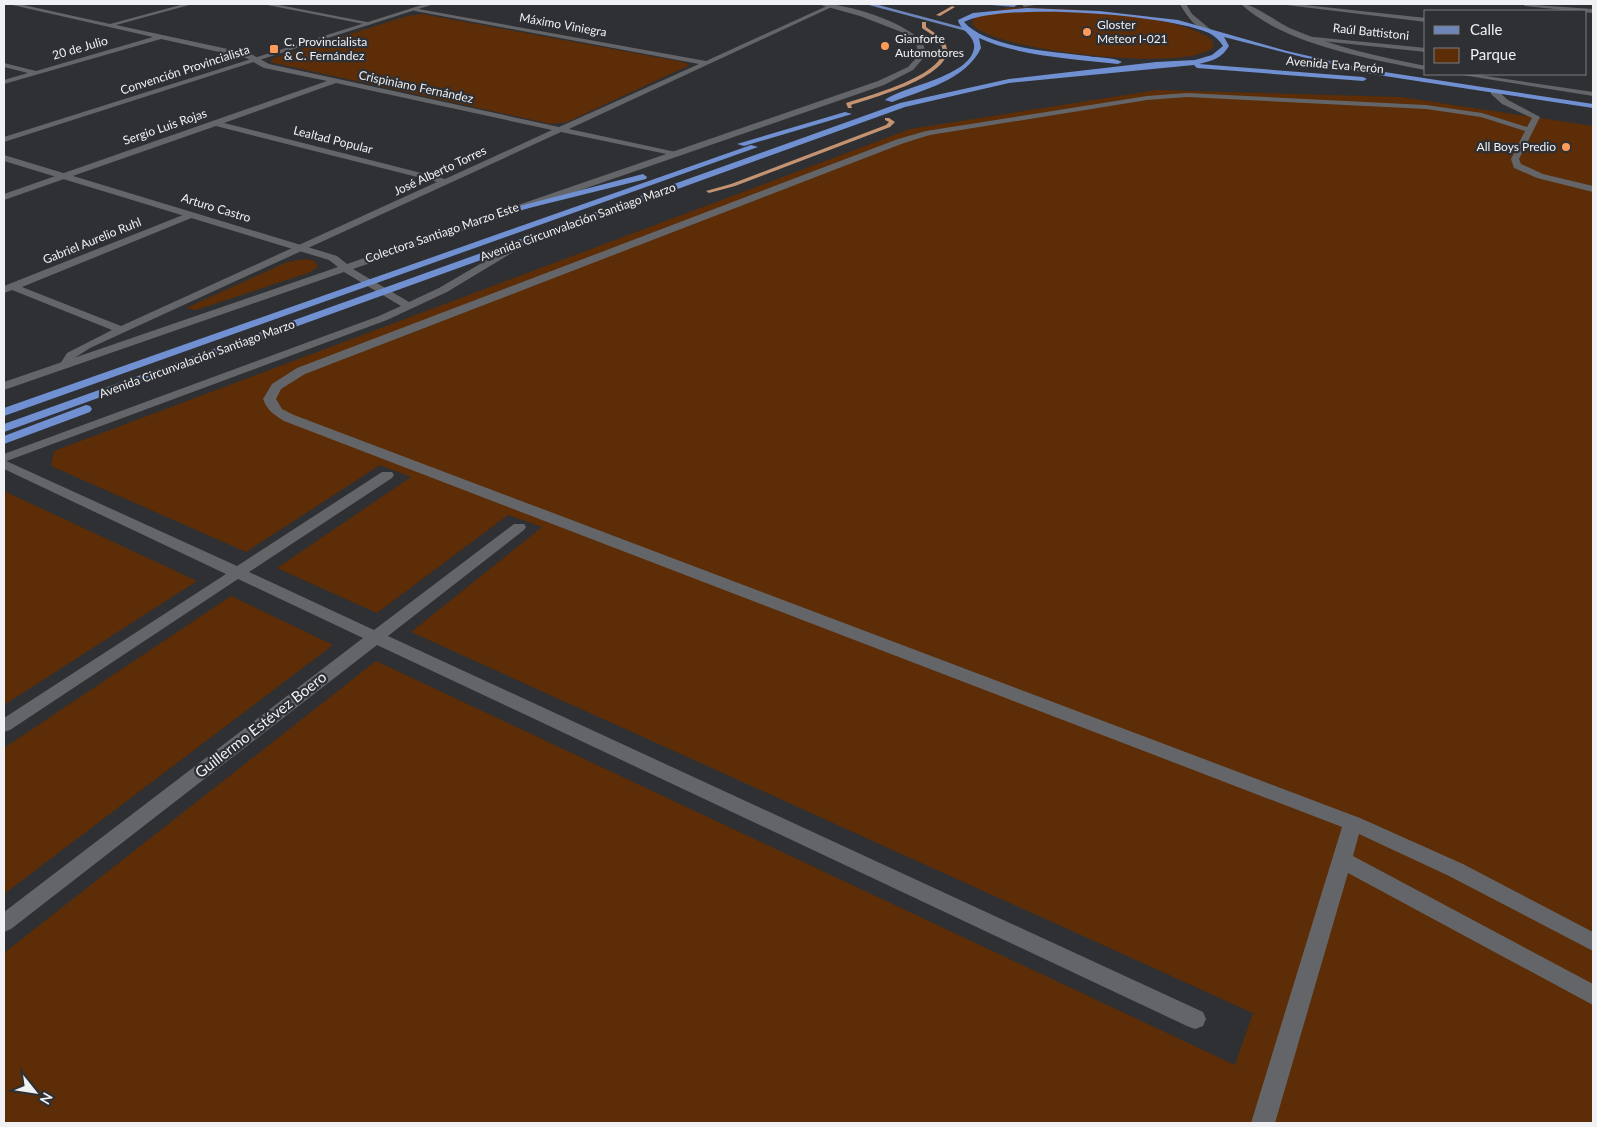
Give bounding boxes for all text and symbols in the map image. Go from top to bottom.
street label: Máximo Viniegra [518,9,608,40]
legend [1424,10,1587,75]
place label: Gloster Meteor I-021 [1097,17,1168,46]
street label: Raúl Battistoni [1332,20,1410,43]
text: Calle [1470,20,1503,38]
marker: Gloster Meteor I-021 [1081,26,1093,38]
place label: Gianforte Automotores [895,31,964,60]
street label: 20 de Julio [50,32,109,63]
place label: C. Provincialista & C. Fernández [284,34,367,63]
marker: Gianforte Automotores [879,40,891,52]
street label: Convención Provincialista [118,42,251,97]
marker: C. Provincialista & C. Fernández [268,43,280,55]
text: Parque [1470,45,1516,63]
street label: Avenida Eva Perón [1286,53,1384,76]
street label: Crispiniano Fernández [357,67,475,106]
street label: Sergio Luis Rojas [121,105,209,148]
street label: Lealtad Popular [292,122,375,157]
place label: All Boys Predio [1477,139,1556,154]
marker: All Boys Predio [1560,141,1572,153]
street label: José Alberto Torres [391,143,488,199]
street label: Avenida Circunvalación Santiago Marzo [478,179,678,264]
street label: Arturo Castro [180,190,253,225]
street label: Colectora Santiago Marzo Este [363,199,521,266]
street label: Gabriel Aurelio Ruhl [40,214,143,267]
street label: Avenida Circunvalación Santiago Marzo [97,316,297,401]
street label: Guillermo Estévez Boero [191,667,330,781]
north arrow [10,1067,60,1117]
text: N [37,1090,57,1108]

